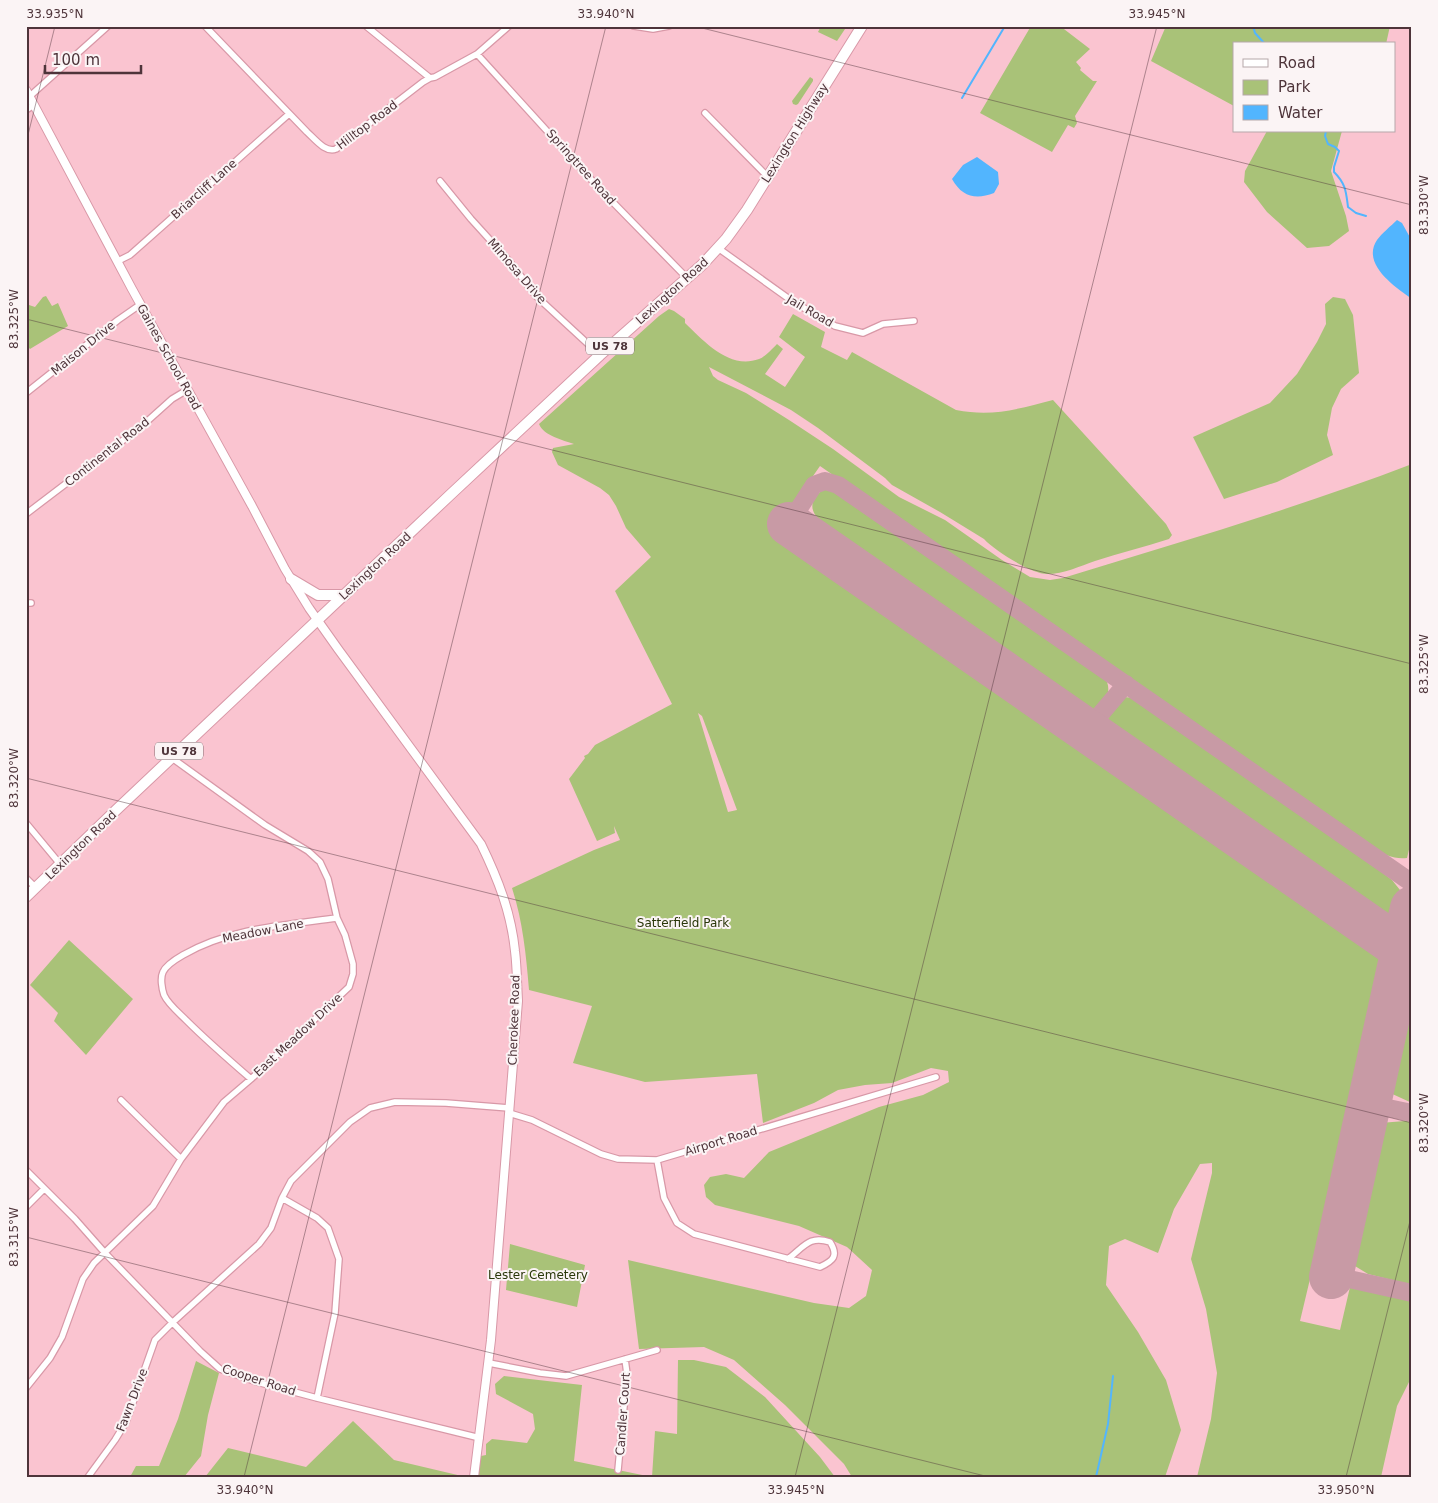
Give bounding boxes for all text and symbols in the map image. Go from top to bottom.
text: 33.935°N [27,7,83,21]
text: 33.940°N [578,7,634,21]
text: 33.945°N [1129,7,1185,21]
scale bar [45,42,141,74]
legend [1233,42,1396,132]
text: 100 m [52,51,100,69]
text: Road [1278,54,1316,72]
text: Park [1278,78,1311,96]
street label: Lexington Highway [759,81,831,185]
street label: Hilltop Road [334,98,400,152]
text: Water [1278,104,1323,122]
street label: Springtree Road [543,126,619,208]
street label: Briarcliff Lane [169,156,239,222]
text: 83.330°W [1417,175,1431,235]
street label: Mimosa Drive [485,235,549,307]
street label: Lexington Road [633,255,711,327]
text: 83.325°W [7,289,21,349]
street label: Jail Road [783,292,836,330]
street label: Gaines School Road [134,302,204,412]
street label: Maison Drive [48,318,118,378]
road number: US 78 [586,338,634,354]
street label: Continental Road [62,415,152,489]
street label: Lexington Road [336,529,414,603]
text: 83.325°W [1417,634,1431,694]
road number: US 78 [155,742,203,759]
text: 83.320°W [7,748,21,808]
street label: Lexington Road [43,808,119,882]
street label: Meadow Lane [221,916,305,946]
park label: Satterfield Park [637,916,729,930]
street label: Cherokee Road [505,974,523,1066]
street label: East Meadow Drive [251,991,345,1079]
text: 83.320°W [1417,1093,1431,1153]
street label: Airport Road [683,1123,759,1159]
text: 83.315°W [7,1207,21,1267]
park label: Lester Cemetery [488,1268,588,1282]
street label: Cooper Road [220,1361,298,1399]
street label: Fawn Drive [114,1367,150,1433]
street label: Candler Court [613,1372,633,1456]
text: 33.940°N [217,1483,273,1497]
text: 33.945°N [768,1483,824,1497]
text: 33.950°N [1318,1483,1374,1497]

